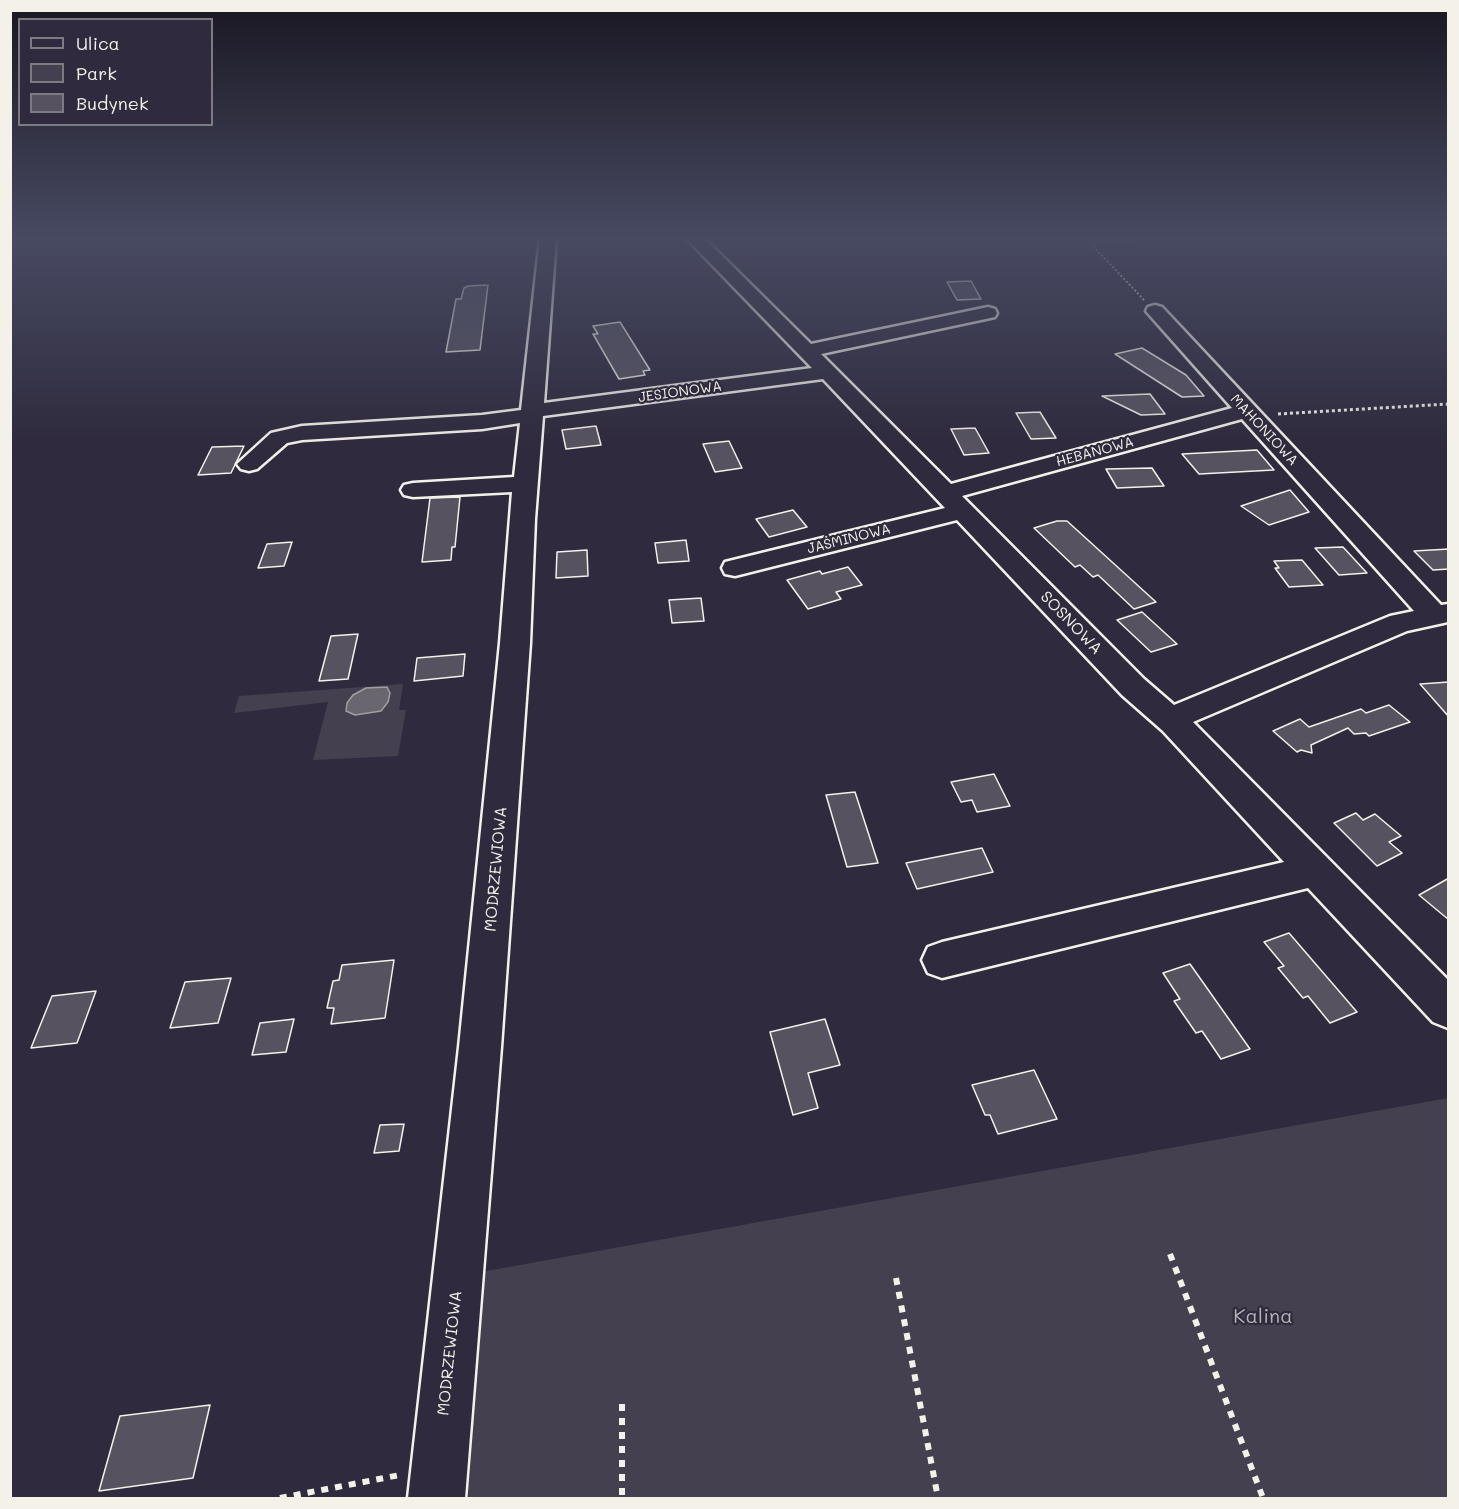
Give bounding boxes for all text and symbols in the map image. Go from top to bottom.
legend [18,18,213,126]
text: Ulica [76,31,120,55]
text: Park [76,61,117,85]
text: Budynek [76,91,149,115]
street label: JESIONOWA [637,378,723,406]
street label: MAHONIOWA [1227,391,1301,469]
street label: HEBANOWA [1054,434,1136,470]
street label: JAŚMINOWA [806,521,892,557]
street label: SOSNOWA [1036,587,1106,659]
street label: MODRZEWIOWA [481,806,511,932]
street label: MODRZEWIOWA [434,1290,466,1416]
park label: Kalina [1233,1305,1293,1329]

